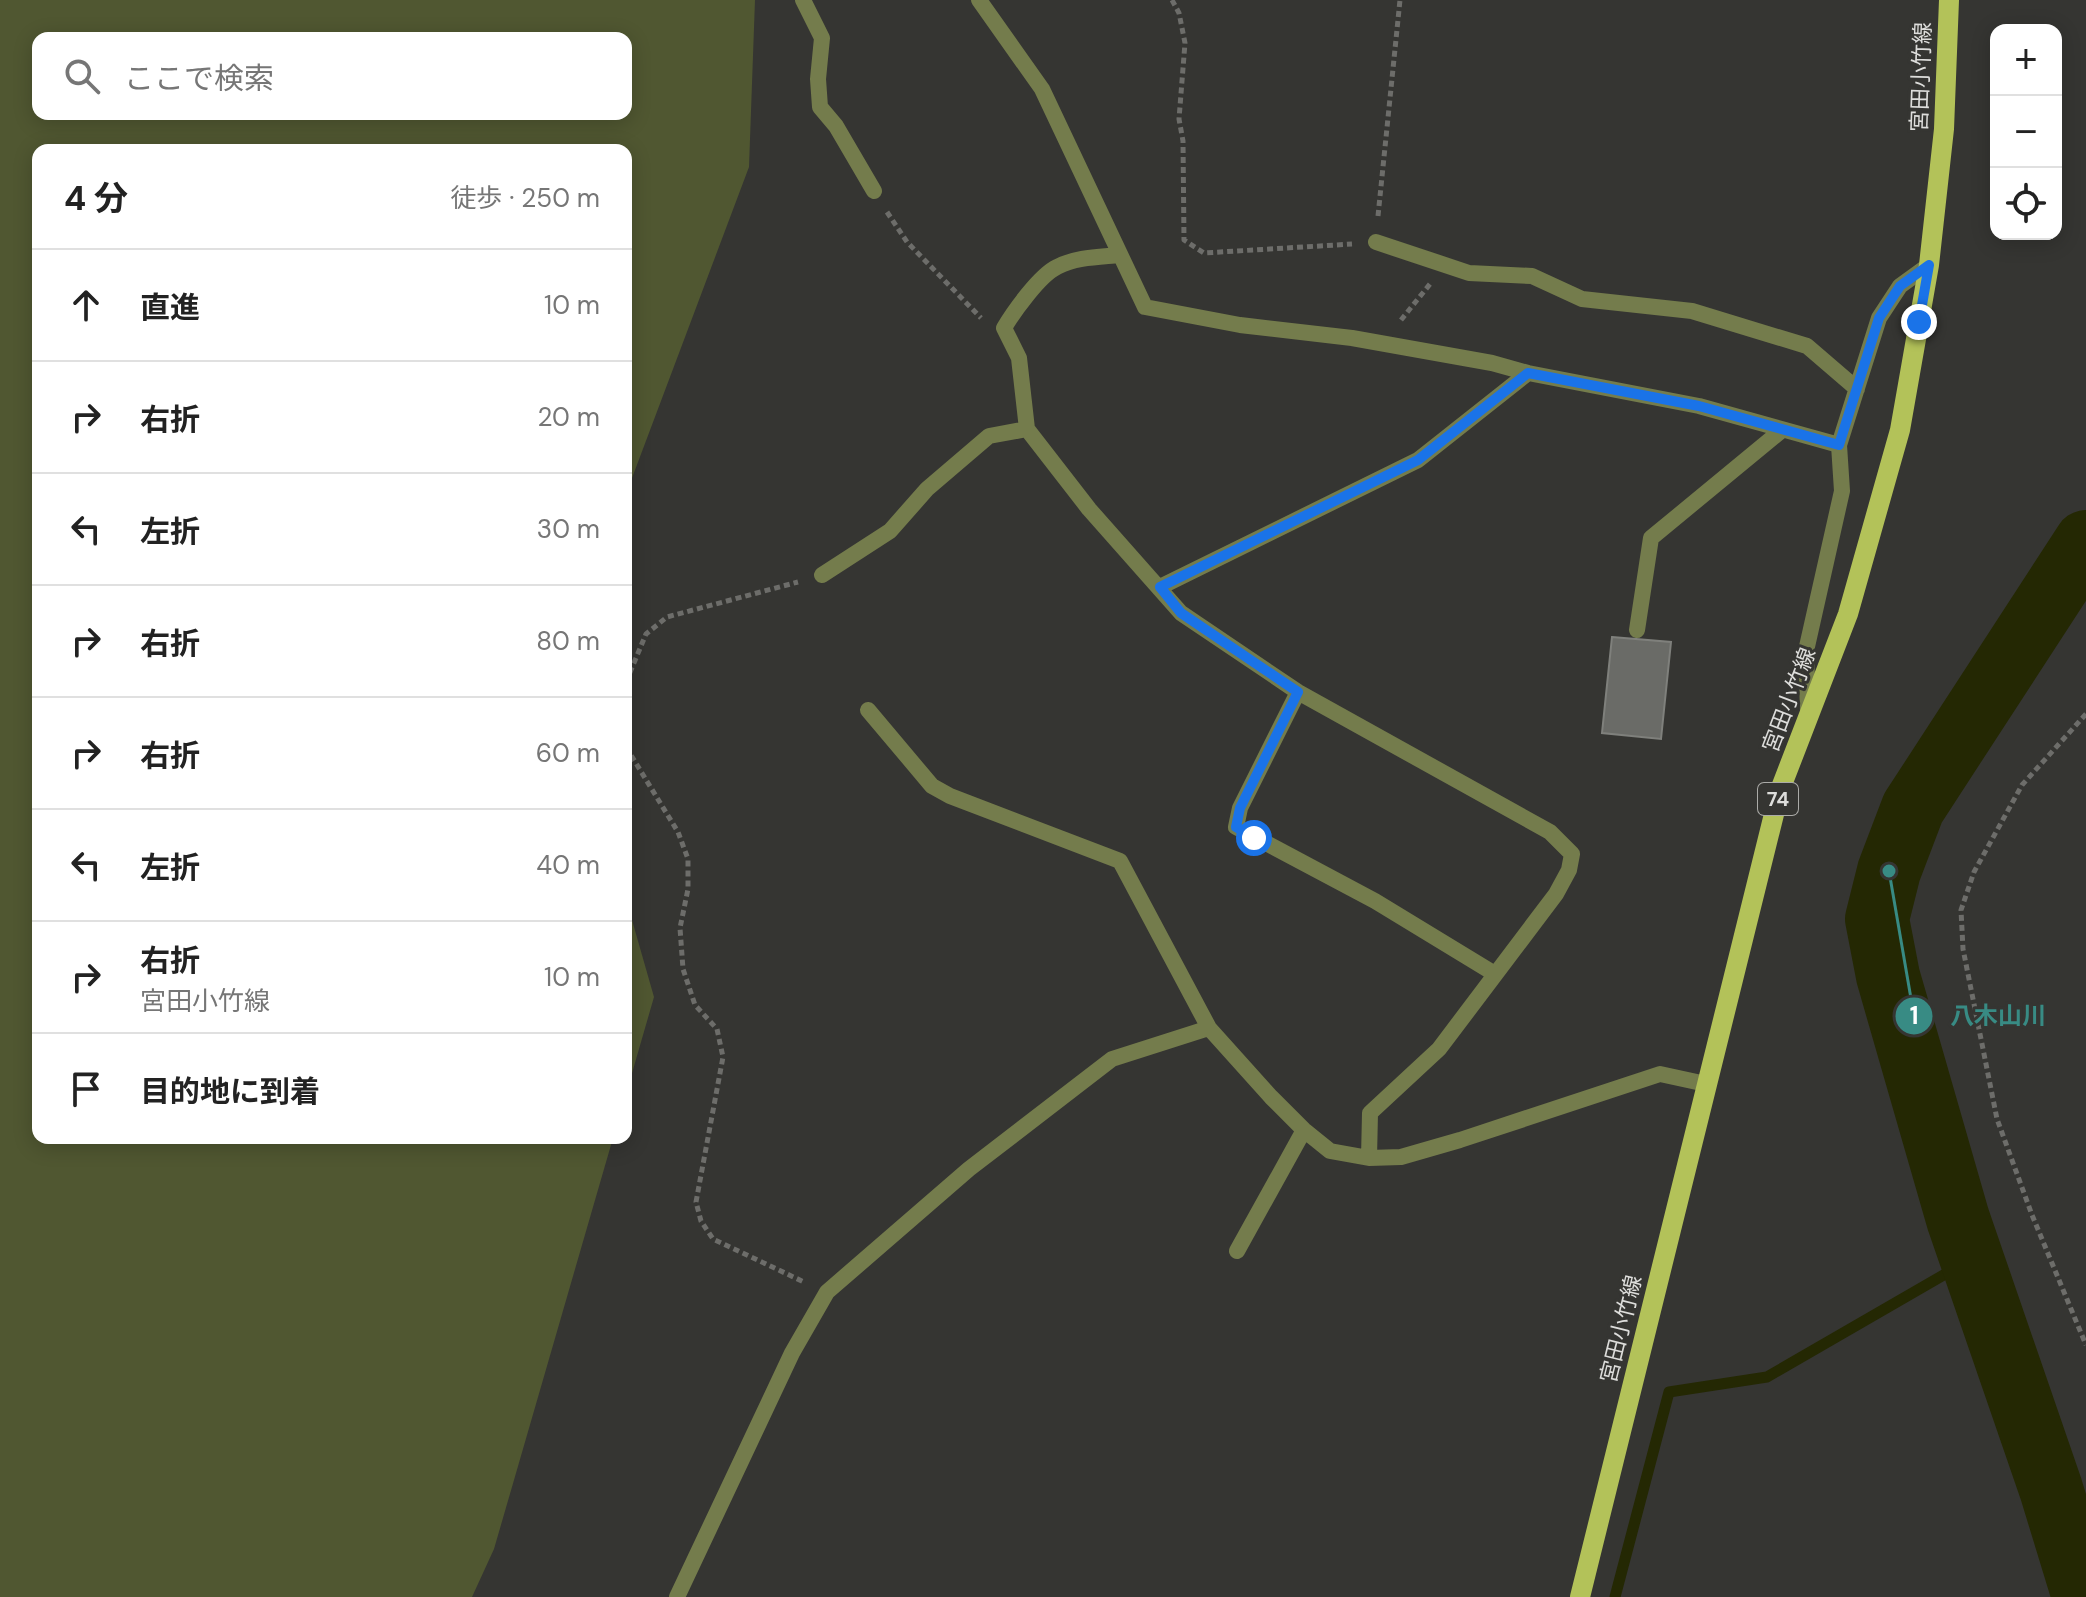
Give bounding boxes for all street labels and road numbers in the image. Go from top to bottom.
street label: 宮田小竹線 [1905,22,1937,132]
street label: 宮田小竹線 [1756,643,1822,757]
road number: 74 [1758,783,1798,815]
street label: 宮田小竹線 [1594,1272,1648,1386]

